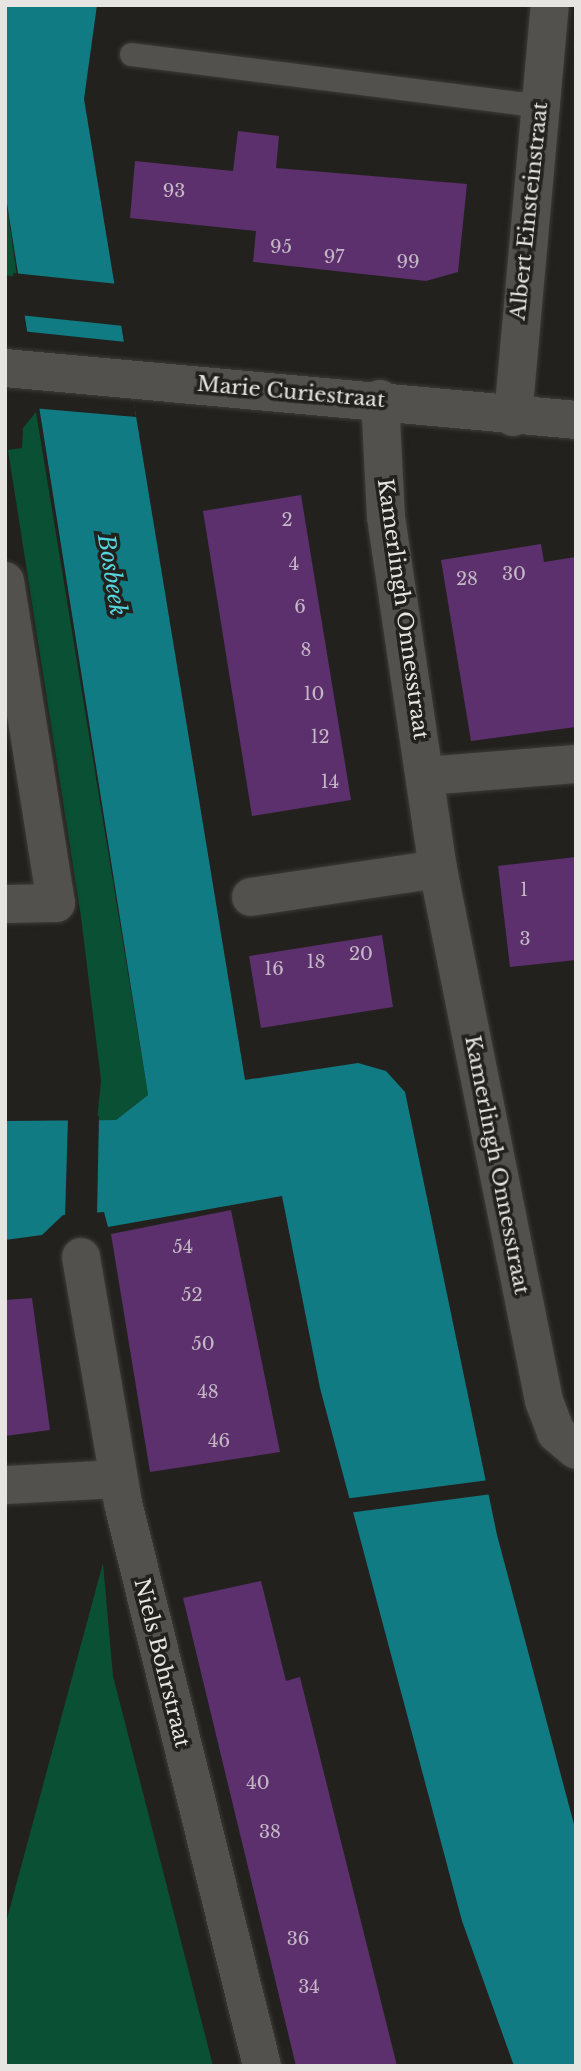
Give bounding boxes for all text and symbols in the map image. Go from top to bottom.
street label: Albert Einsteinstraat [505,101,553,321]
house number: 93 [163,180,185,202]
house number: 95 [270,236,292,258]
house number: 97 [324,246,344,268]
house number: 99 [396,251,420,273]
street label: Marie Curiestraat [196,371,386,413]
street label: Kamerlingh Onnesstraat [372,477,434,741]
house number: 2 [281,509,293,531]
water label: Bosbeek [92,532,132,618]
house number: 4 [289,553,299,575]
house number: 30 [502,563,526,585]
house number: 28 [456,568,478,590]
house number: 6 [294,596,306,618]
house number: 8 [301,639,311,661]
house number: 10 [304,683,324,705]
house number: 12 [310,726,330,748]
house number: 14 [321,771,339,793]
house number: 1 [520,879,528,901]
house number: 3 [519,928,531,950]
house number: 20 [349,943,373,965]
house number: 18 [307,951,325,973]
house number: 16 [264,958,284,980]
street label: Kamerlingh Onnesstraat [460,1033,534,1297]
house number: 54 [173,1236,193,1258]
house number: 52 [181,1284,203,1306]
house number: 50 [191,1333,215,1355]
house number: 48 [197,1381,219,1403]
house number: 46 [208,1430,230,1452]
street label: Niels Bohrstraat [129,1576,195,1750]
house number: 40 [246,1772,270,1794]
house number: 38 [259,1821,281,1843]
house number: 36 [287,1928,309,1950]
house number: 34 [298,1976,320,1998]

